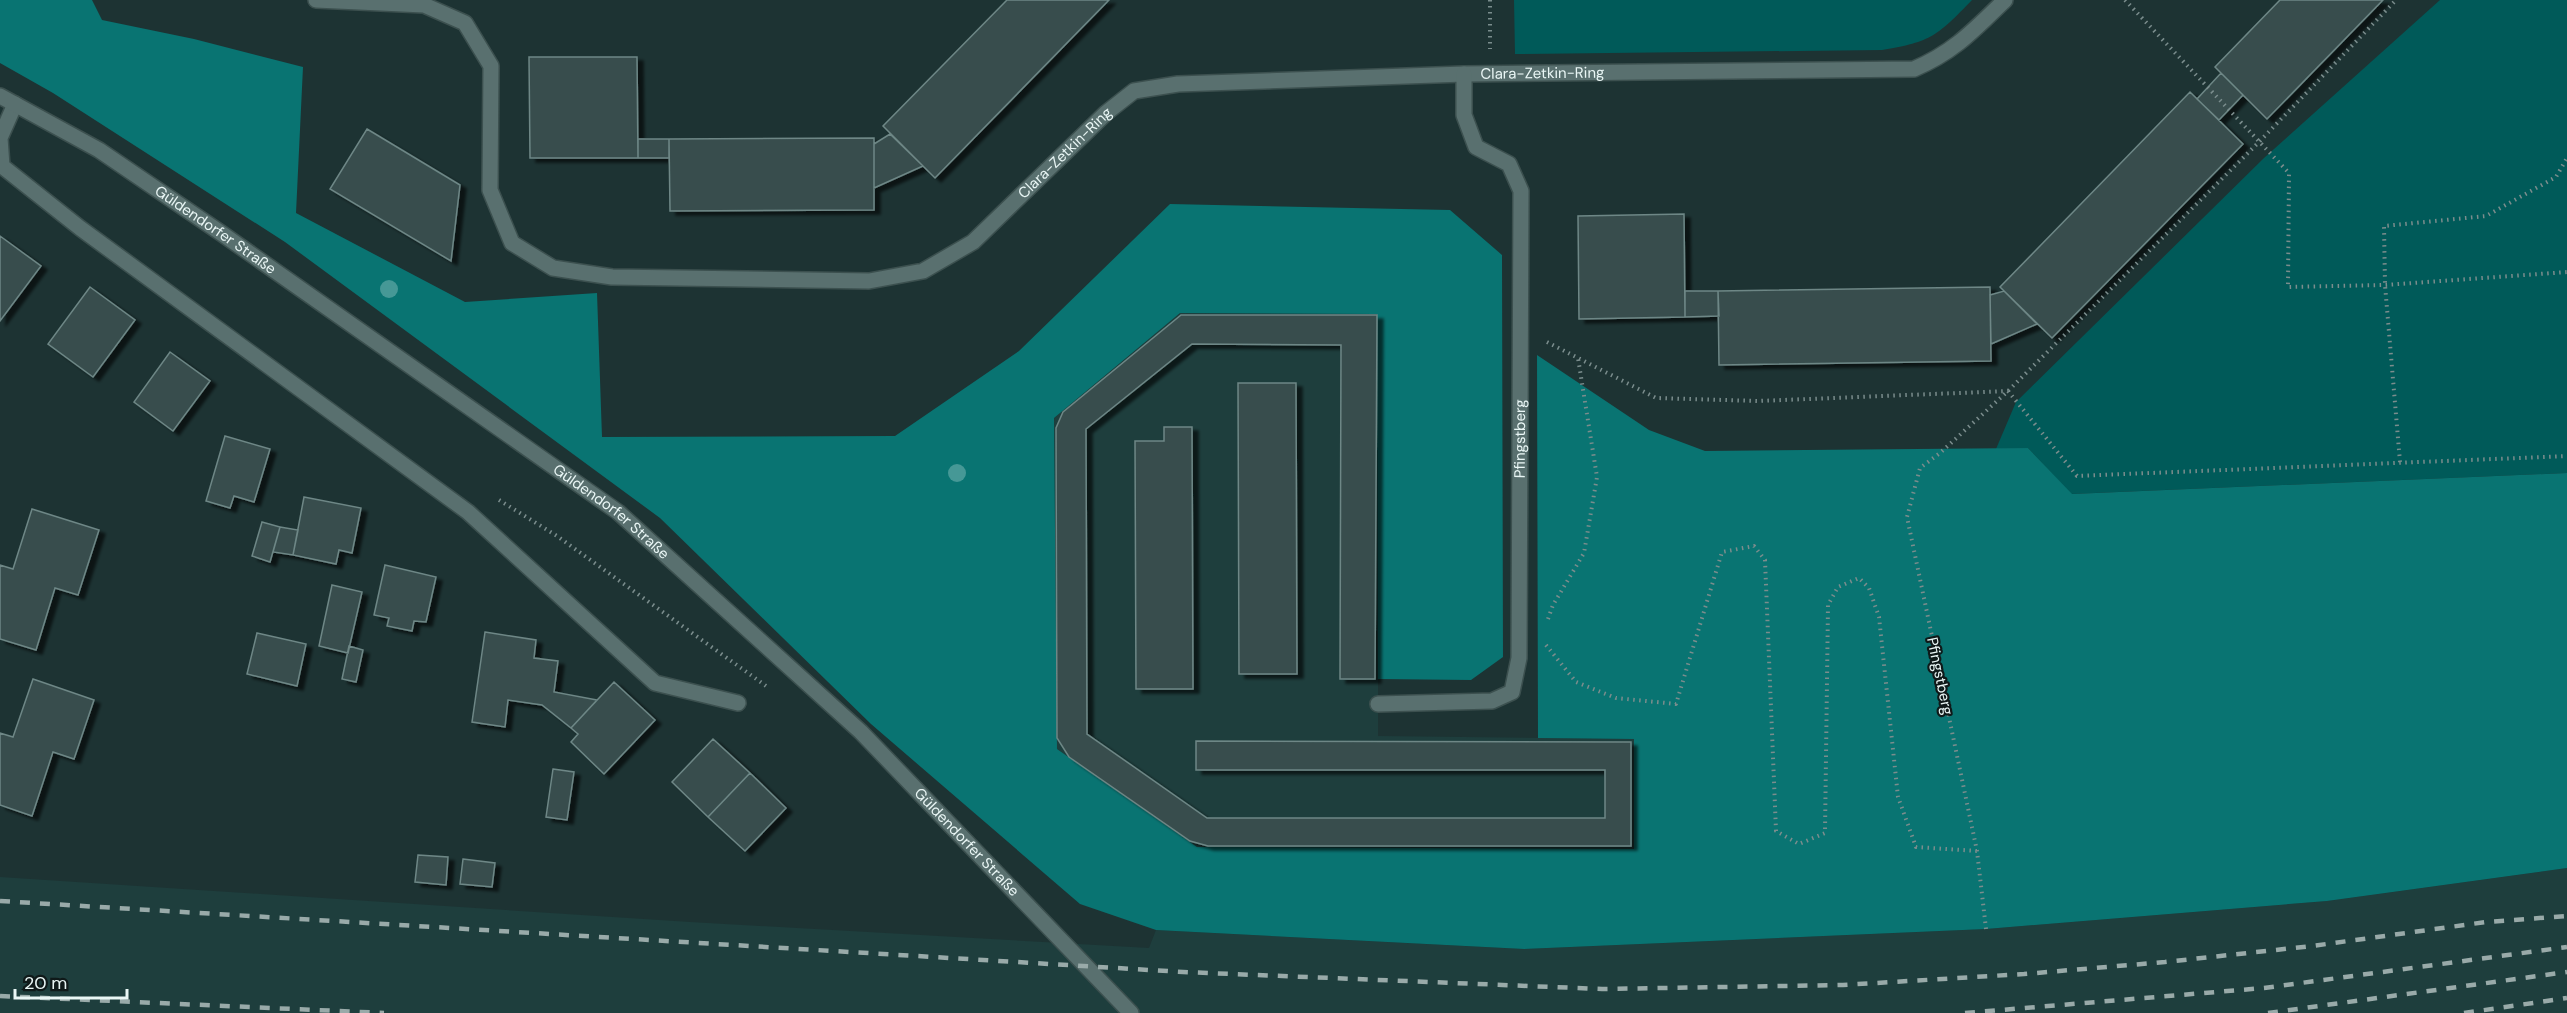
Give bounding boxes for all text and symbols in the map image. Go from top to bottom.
street label: Clara-Zetkin-Ring [1480,62,1604,84]
street label: Clara-Zetkin-Ring [1013,102,1116,203]
street label: Güldendorfer Straße [151,181,280,279]
street label: Pfingstberg [1510,399,1530,478]
street label: Güldendorfer Straße [549,459,674,564]
street label: Pfingstberg [1922,635,1958,717]
street label: Güldendorfer Straße [910,783,1024,901]
scale bar [15,962,128,1000]
text: 20 m [24,971,67,995]

